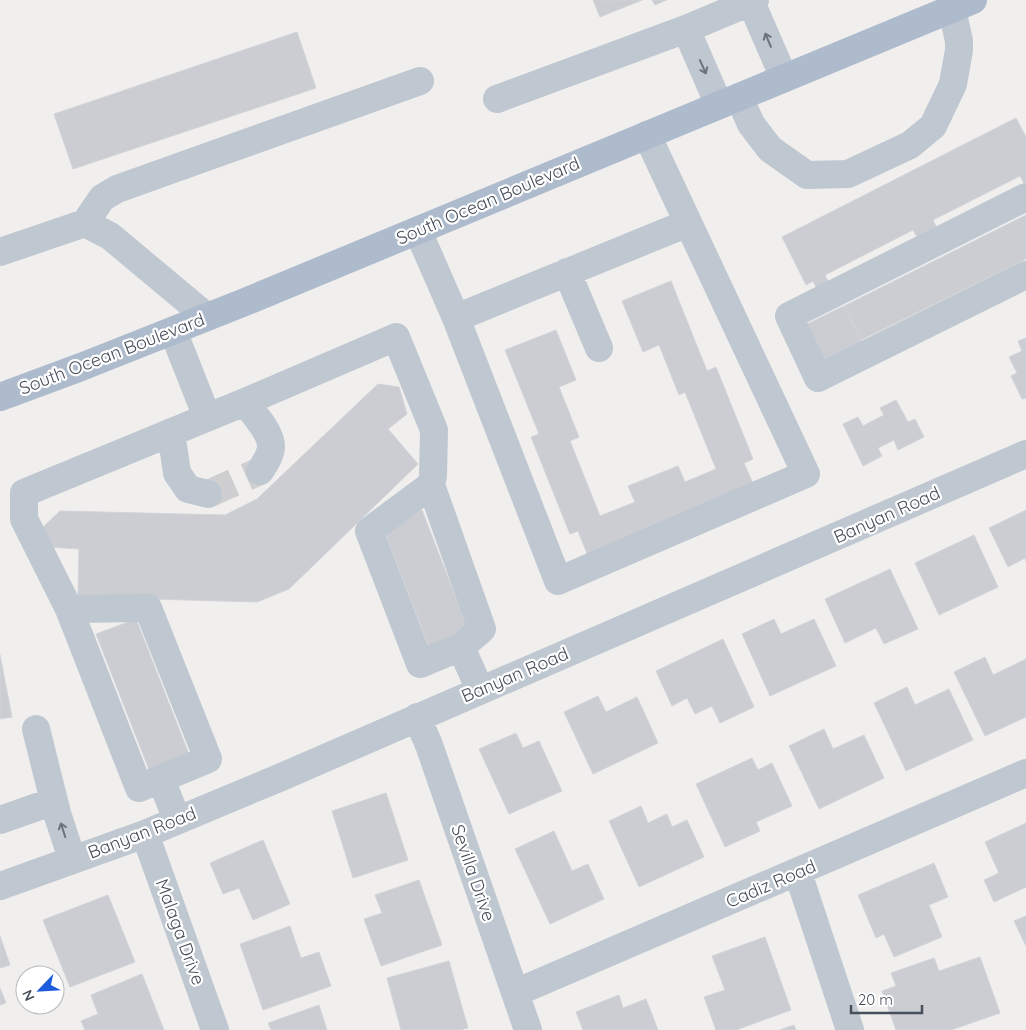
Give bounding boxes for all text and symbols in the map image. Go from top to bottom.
one-way arrow [762,33,772,48]
one-way arrow [698,59,708,74]
street label: South Ocean Boulevard [393,151,583,250]
street label: South Ocean Boulevard [16,308,208,400]
street label: Banyan Road [830,481,944,548]
street label: Banyan Road [458,642,572,707]
street label: Banyan Road [84,801,199,864]
street label: Sevilla Drive [446,821,501,924]
one-way arrow [57,822,67,838]
street label: Cadiz Road [722,854,819,913]
street label: Malaga Drive [151,876,210,988]
north arrow [15,965,65,1015]
scale bar [851,982,922,1014]
text: N [18,987,39,1004]
text: 20 m [858,990,893,1009]

